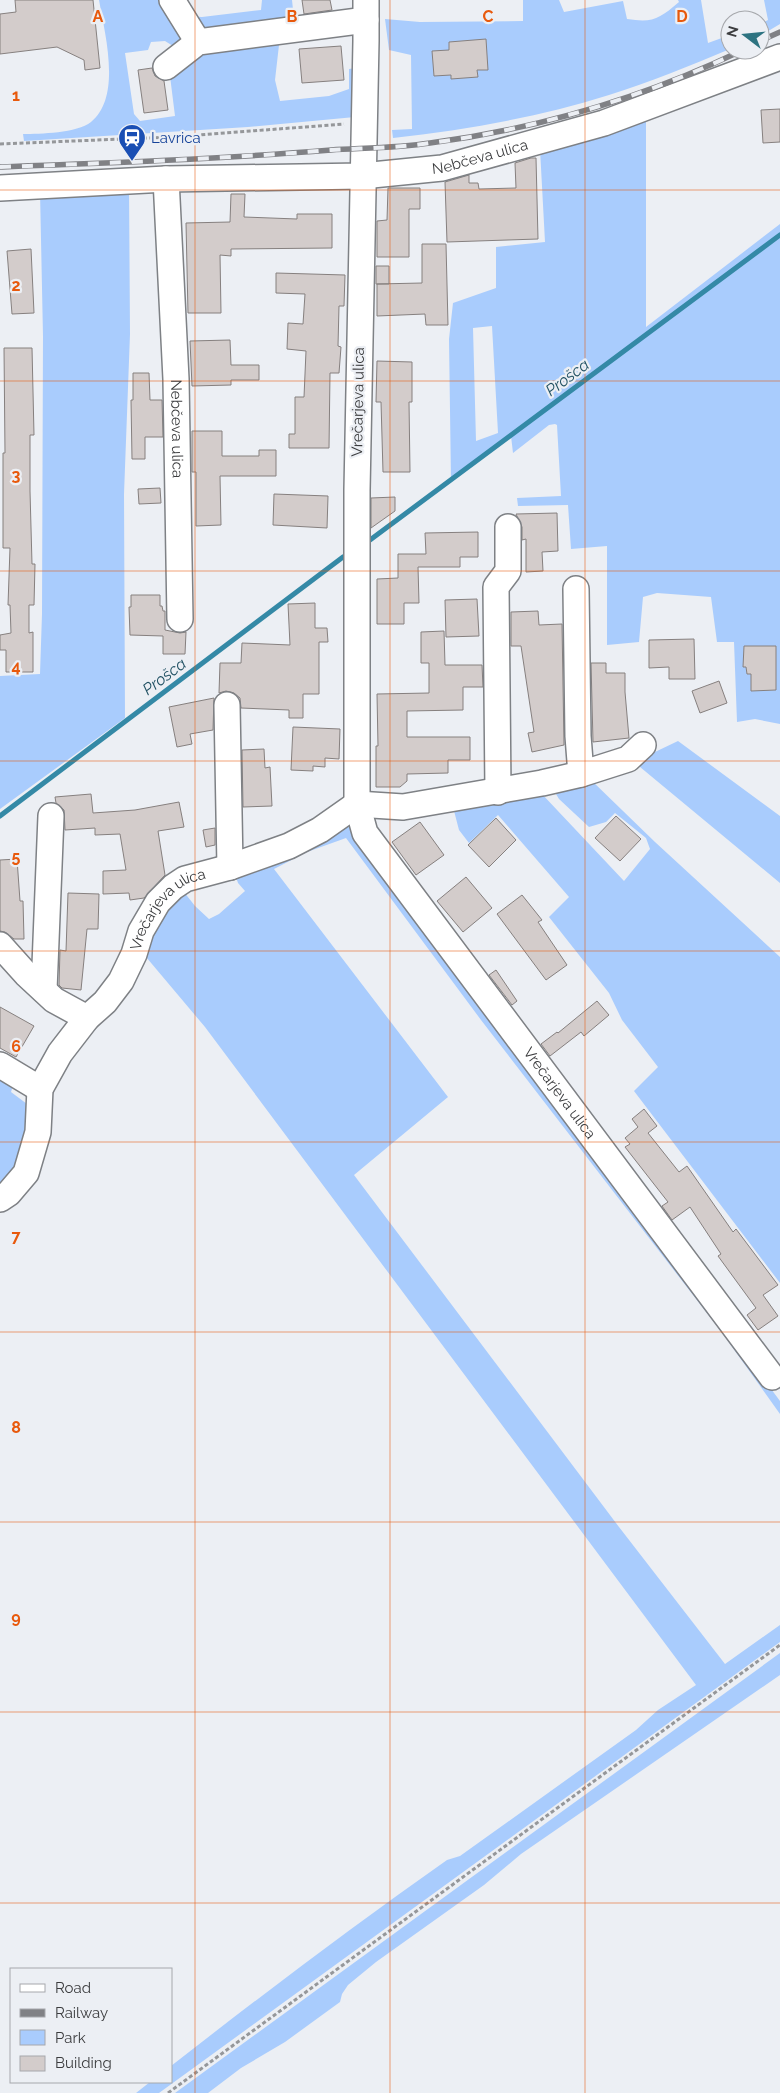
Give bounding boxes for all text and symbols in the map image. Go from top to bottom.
text: A [93,7,104,26]
text: B [287,7,298,26]
text: C [483,7,494,26]
text: D [676,7,688,26]
north arrow [720,10,770,60]
text: N [723,24,742,39]
text: 1 [12,86,20,105]
station icon: Lavrica [117,123,147,162]
place label: Lavrica [151,129,201,147]
street label: Nebčeva ulica [431,136,530,178]
text: 2 [11,276,21,295]
street label: Vrečarjeva ulica [348,347,368,457]
water label: Prošca [542,355,593,400]
street label: Nebčeva ulica [167,379,187,478]
text: 3 [12,466,21,485]
water label: Prošca [139,654,190,699]
text: 4 [11,657,21,676]
text: 5 [12,847,21,866]
street label: Vrečarjeva ulica [127,865,207,952]
text: 6 [11,1037,21,1056]
street label: Vrečarjeva ulica [520,1044,600,1142]
text: 7 [12,1227,21,1246]
text: 8 [11,1418,21,1437]
text: 9 [11,1608,21,1627]
legend [10,1968,172,2083]
text: Road [55,1979,91,1997]
text: Railway [55,2004,108,2022]
text: Park [55,2029,86,2047]
text: Building [55,2054,112,2072]

